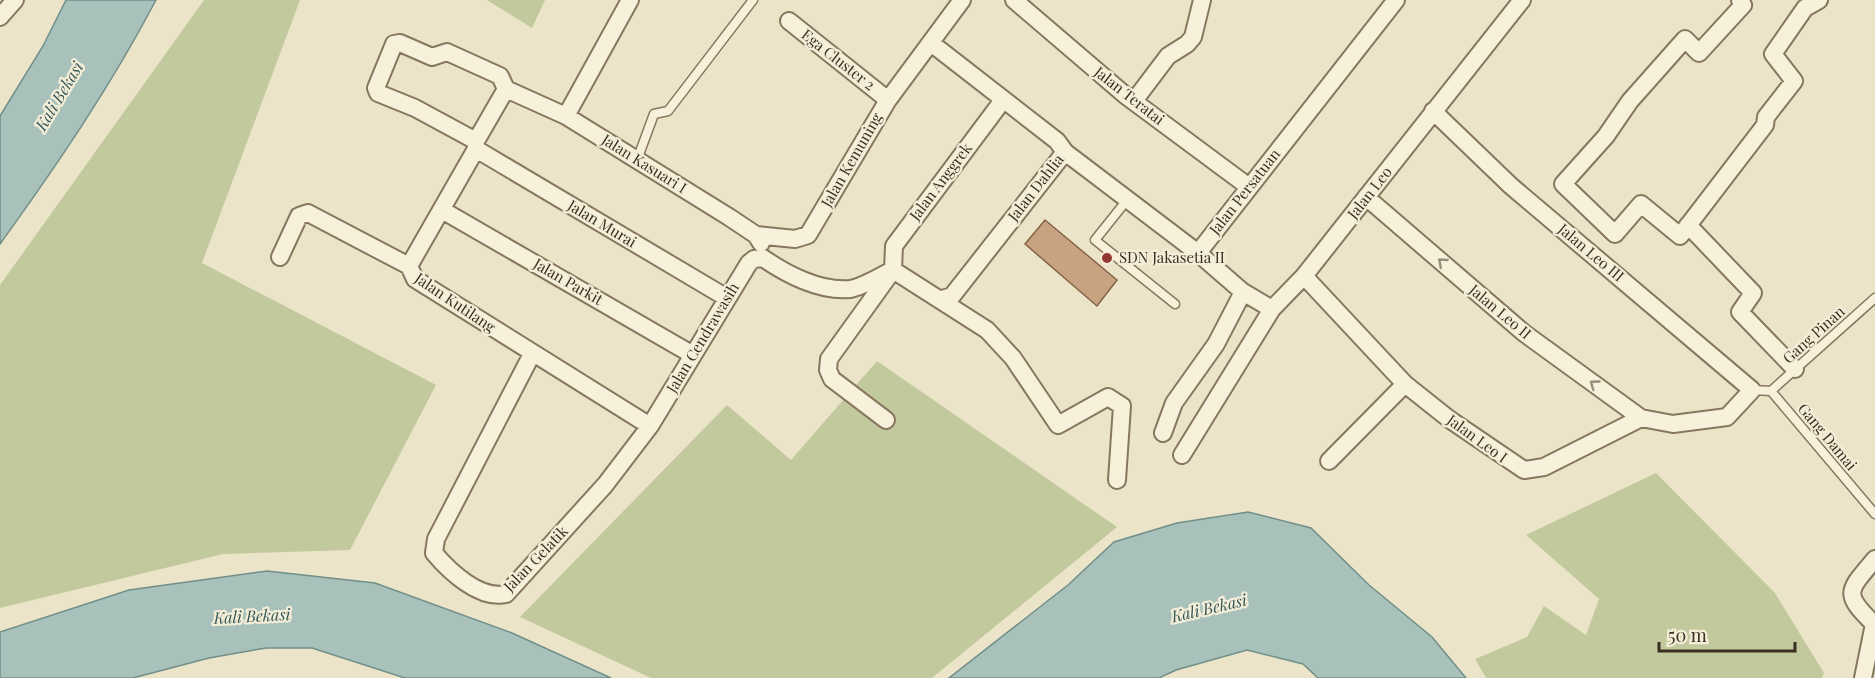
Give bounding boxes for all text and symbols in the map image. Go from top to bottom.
street label: Ega Cluster 2 [798,24,880,94]
water label: Kali Bekasi [29,56,88,135]
street label: Jalan Teratai [1090,61,1169,129]
street label: Jalan Kemuning [815,109,886,211]
street label: Jalan Kasuari I [597,129,691,197]
street label: Jalan Anggrek [904,138,976,225]
street label: Jalan Persatuan [1204,144,1284,239]
street label: Jalan Dahlia [1002,149,1068,226]
street label: Jalan Leo [1342,162,1396,223]
street label: Jalan Murai [564,194,641,252]
street label: Jalan Leo III [1554,218,1629,286]
place label: SDN Jakasetia II [1119,247,1225,267]
marker: SDN Jakasetia II [1100,251,1114,265]
street label: Jalan Parkit [529,253,607,309]
one-way arrow [1438,258,1449,269]
street label: Jalan Kutilang [410,267,500,337]
street label: Jalan Cendrawasih [661,279,743,397]
street label: Jalan Leo II [1465,279,1536,343]
street label: Gang Pinan [1778,301,1849,367]
one-way arrow [1589,380,1600,391]
street label: Gang Damai [1794,399,1862,475]
street label: Jalan Leo I [1443,409,1512,467]
street label: Jalan Gelatik [498,520,572,596]
water label: Kali Bekasi [1168,588,1250,627]
water label: Kali Bekasi [212,603,292,628]
scale bar [1659,615,1796,653]
text: 50 m [1668,623,1707,647]

